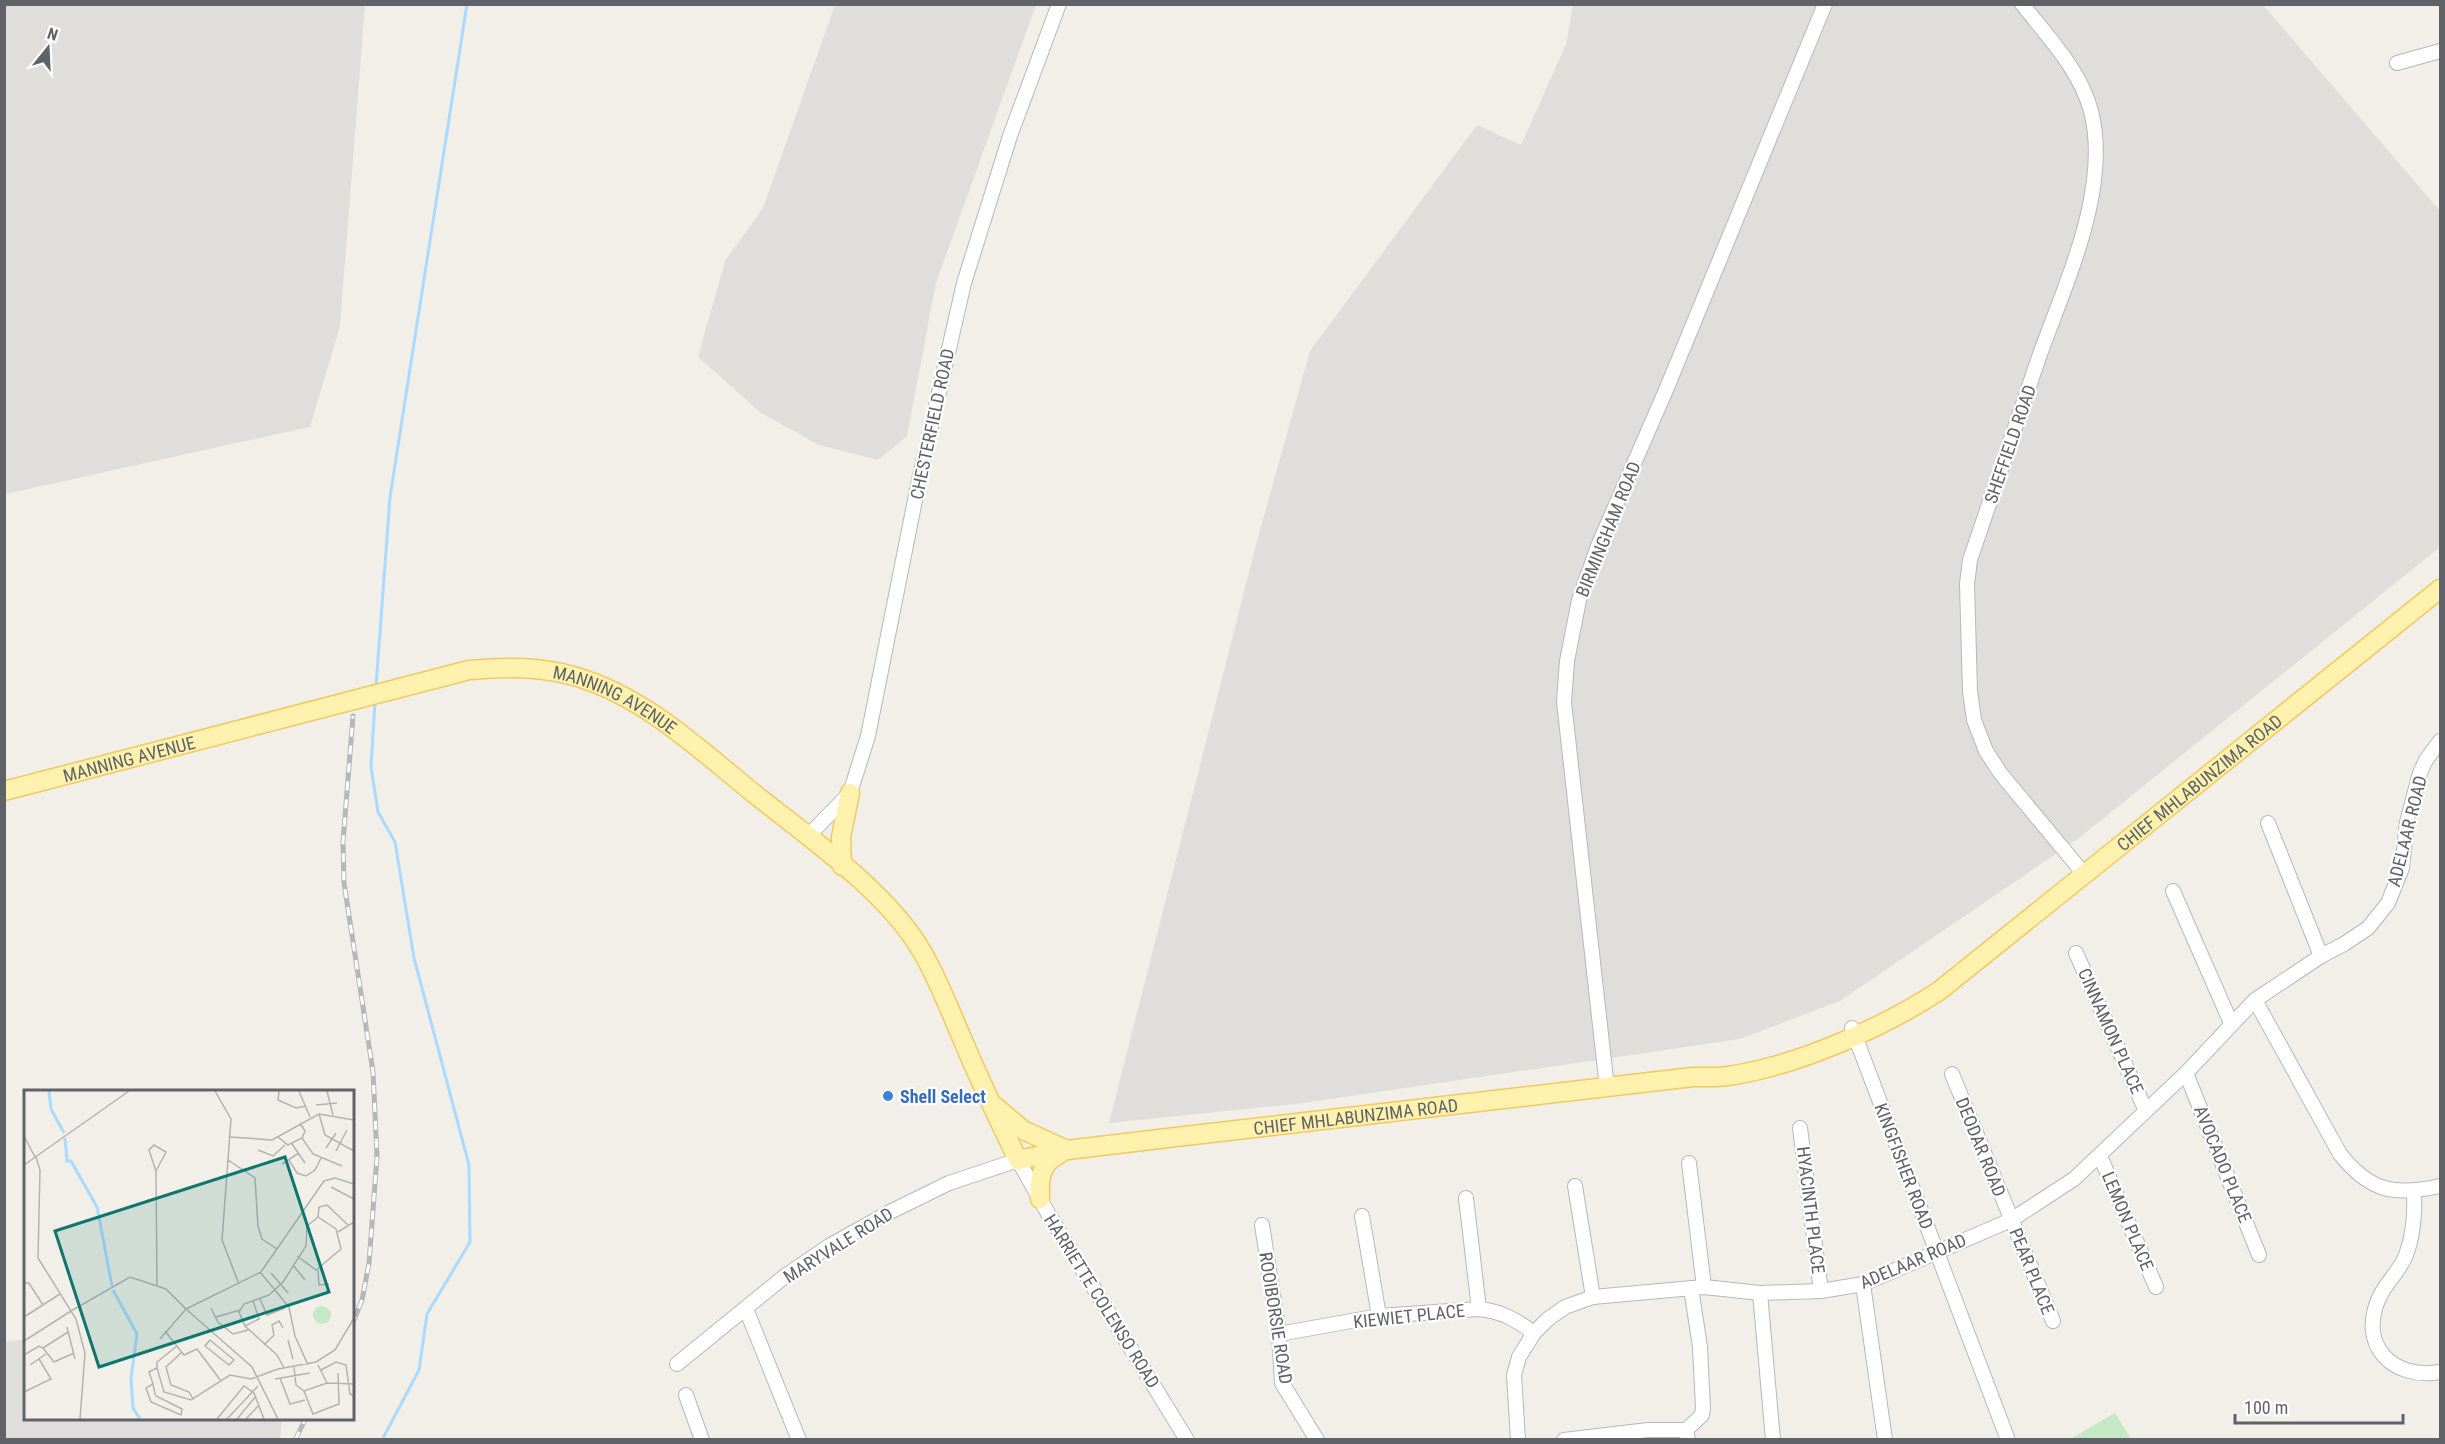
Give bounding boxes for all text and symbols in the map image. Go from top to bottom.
north arrow [18,18,78,78]
text: N [45,24,60,45]
street label: CHESTERFIELD ROAD [906,347,958,501]
street label: SHEFFIELD ROAD [1980,382,2040,506]
street label: BIRMINGHAM ROAD [1571,458,1645,600]
street label: MANNING AVENUE [551,661,681,738]
street label: CHIEF MHLABUNZIMA ROAD [2112,710,2286,855]
street label: MANNING AVENUE [60,731,197,786]
street label: ADELAAR ROAD [2383,773,2431,889]
street label: CINNAMON PLACE [2074,965,2148,1097]
place label: Shell Select [900,1086,986,1107]
marker: Shell Select [881,1089,895,1103]
inset map [24,1090,354,1420]
street label: CHIEF MHLABUNZIMA ROAD [1252,1094,1459,1138]
street label: DEODAR ROAD [1952,1094,2010,1200]
street label: KINGFISHER ROAD [1870,1100,1938,1232]
street label: AVOCADO PLACE [2190,1102,2256,1226]
street label: HYACINTH PLACE [1793,1145,1829,1275]
street label: LEMON PLACE [2098,1168,2158,1274]
street label: MARYVALE ROAD [779,1203,897,1287]
street label: HARRIETTE COLENSO ROAD [1040,1210,1164,1392]
street label: PEAR PLACE [2005,1225,2059,1317]
street label: ADELAAR ROAD [1857,1229,1969,1293]
street label: ROOIBORSIE ROAD [1255,1250,1297,1386]
street label: KIEWIET PLACE [1352,1300,1466,1332]
scale bar [2235,1387,2403,1425]
text: 100 m [2244,1397,2288,1418]

